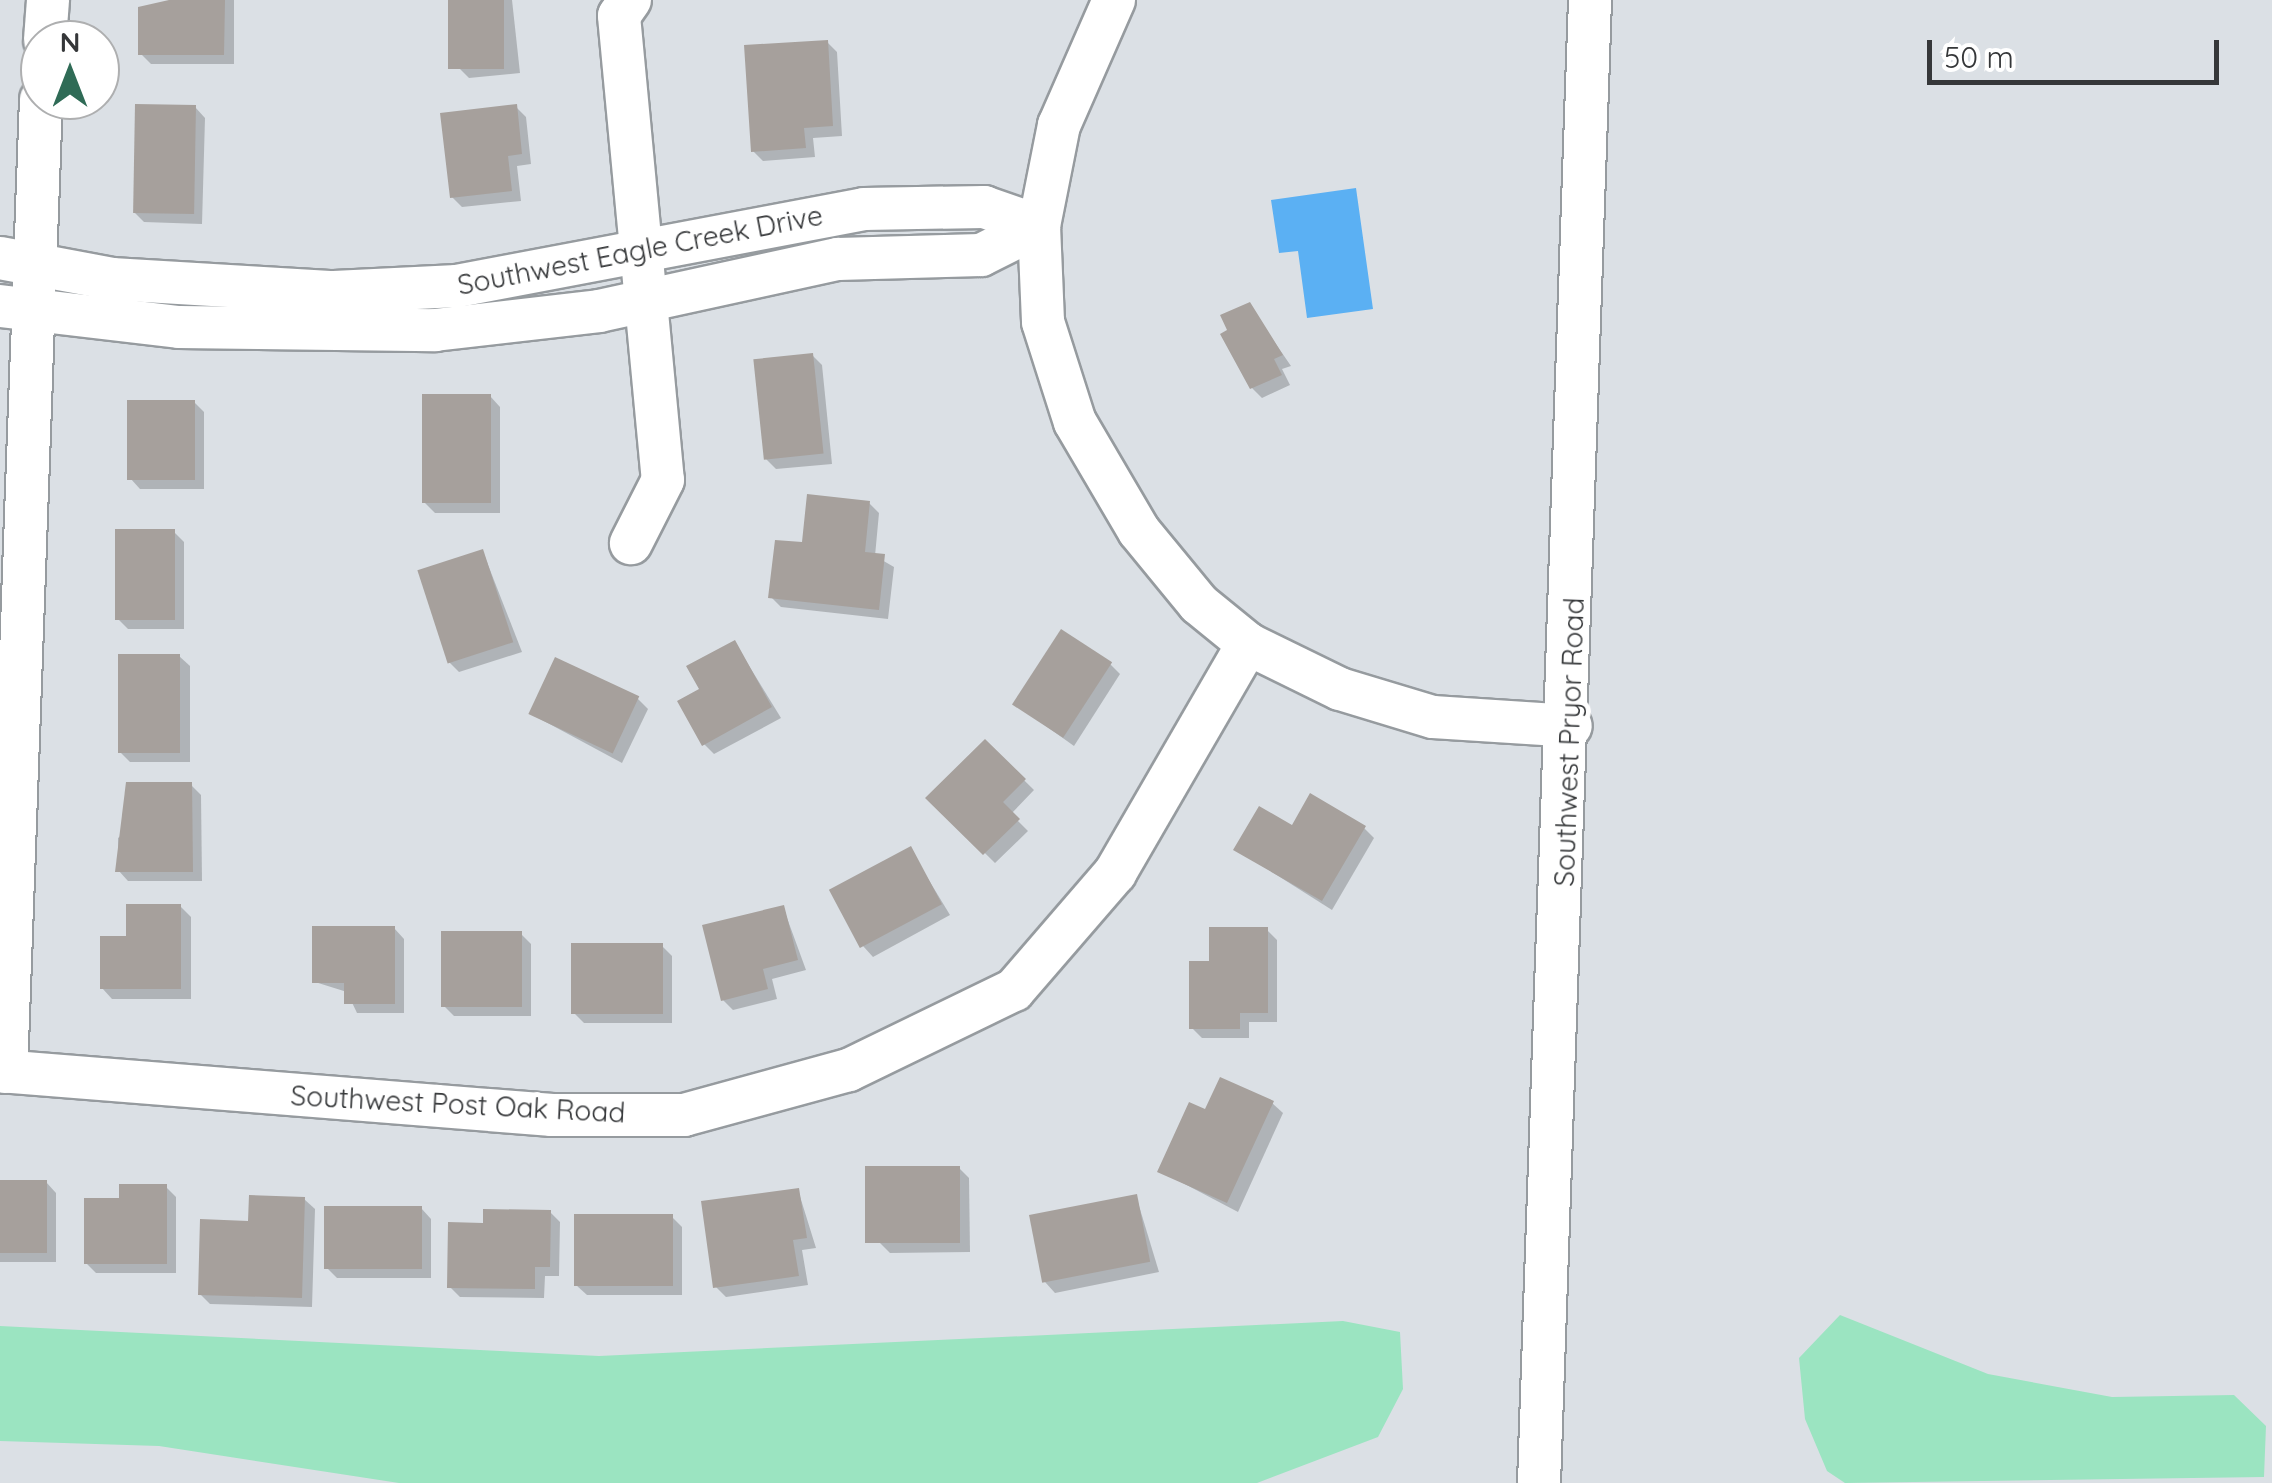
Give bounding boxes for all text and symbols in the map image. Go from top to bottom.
north arrow [20,20,120,120]
scale bar [1932,20,2224,82]
text: N [60,24,80,59]
text: 50 m [1944,38,2014,76]
street label: Southwest Eagle Creek Drive [455,198,825,302]
street label: Southwest Pryor Road [1547,597,1591,887]
street label: Southwest Post Oak Road [290,1078,626,1130]

